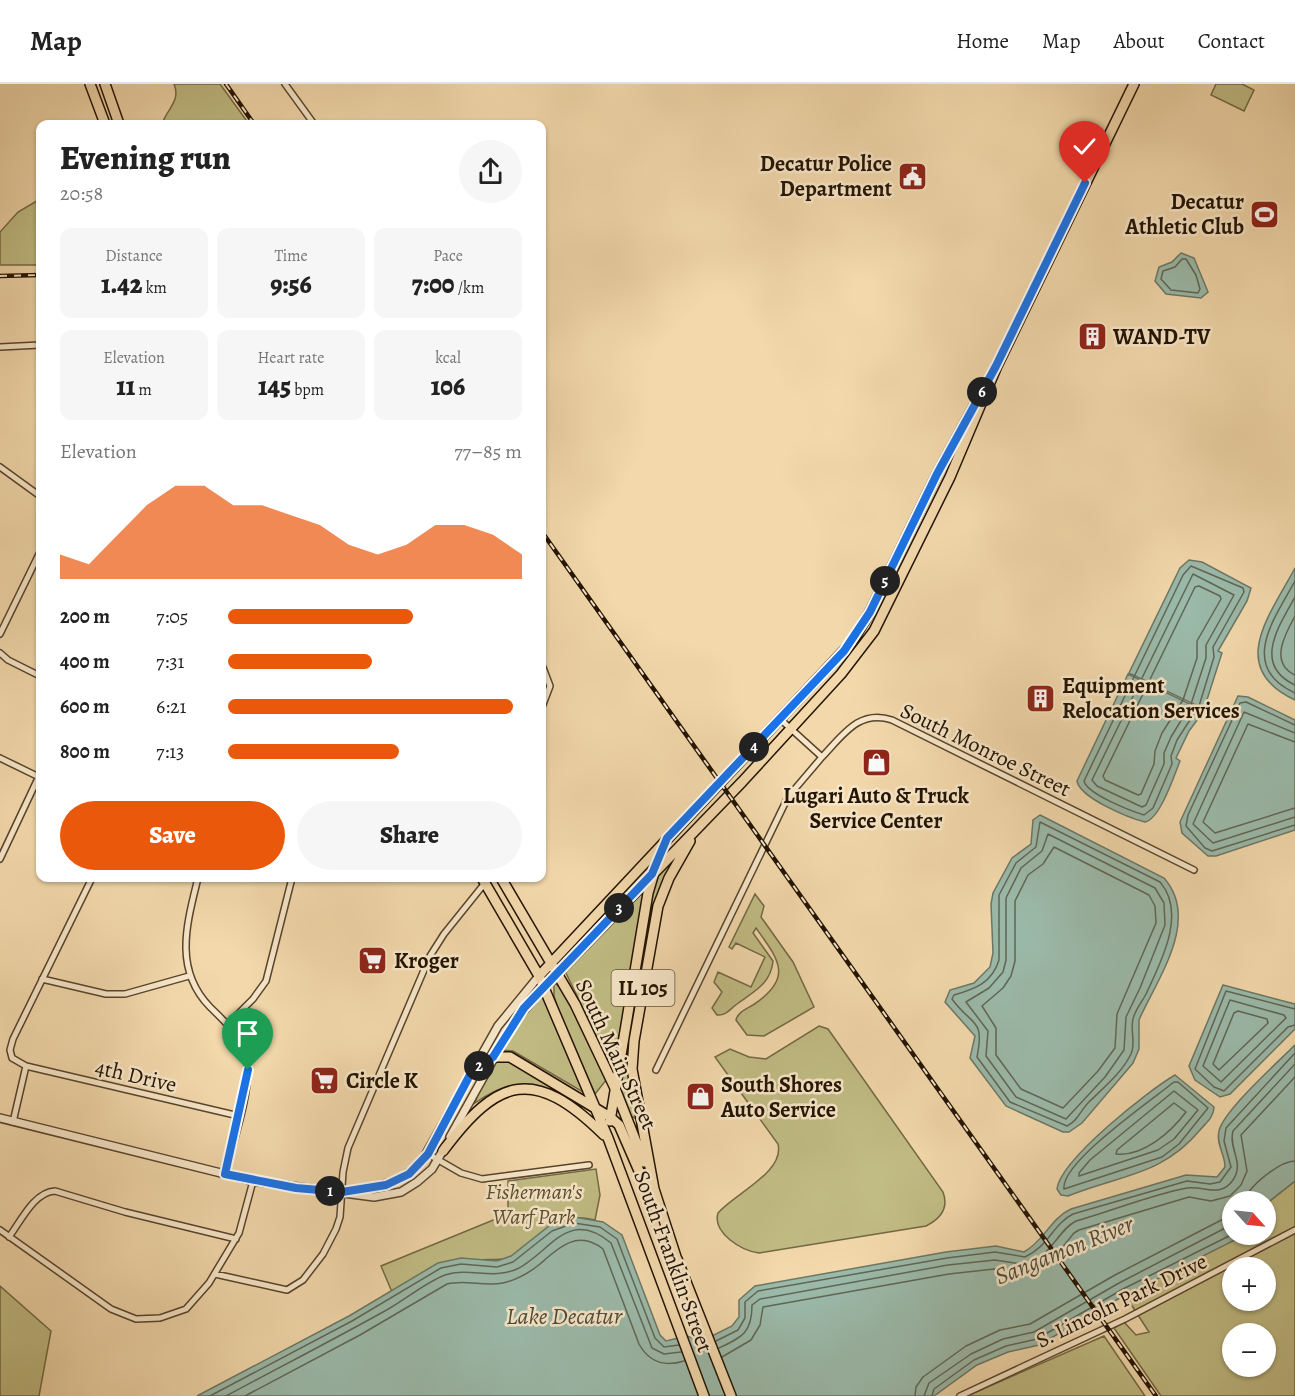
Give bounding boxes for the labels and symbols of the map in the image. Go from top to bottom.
pin [1059,121,1110,183]
place label: Decatur Police Department [760,149,893,204]
public building icon: Decatur Police Department [897,160,929,192]
place label: Decatur Athletic Club [1124,187,1244,242]
sports icon: Decatur Athletic Club [1249,198,1281,230]
building icon: WAND-TV [1076,320,1108,352]
place label: WAND-TV [1112,322,1211,352]
pin: 6 [967,377,997,407]
pin: 5 [870,566,900,596]
place label: Equipment Relocation Services [1062,671,1240,726]
building icon: Equipment Relocation Services [1025,682,1057,714]
street label: South Monroe Street [895,696,1076,804]
pin: 4 [739,732,769,762]
shop icon: Lugari Auto & Truck Service Center [860,747,892,779]
place label: Lugari Auto & Truck Service Center [783,781,970,836]
pin: 3 [604,893,634,923]
supermarket icon: Kroger [357,944,389,976]
place label: Kroger [394,946,459,976]
road number: IL 105 [612,970,674,1006]
street label: South Main Street [568,974,664,1135]
pin [222,1008,273,1070]
pin: 2 [464,1051,494,1081]
street label: 4th Drive [92,1052,179,1100]
supermarket icon: Circle K [309,1064,341,1096]
place label: Circle K [346,1066,419,1096]
place label: South Shores Auto Service [720,1070,842,1125]
shop icon: South Shores Auto Service [684,1081,716,1113]
street label: South Franklin Street [626,1166,720,1357]
pin: 1 [315,1176,345,1206]
park label: Fisherman's Warf Park [486,1177,583,1232]
north arrow [1222,1191,1276,1245]
water label: Sangamon River [990,1207,1139,1292]
street label: S. Lincoln Park Drive [1031,1246,1212,1355]
water label: Lake Decatur [506,1300,623,1332]

